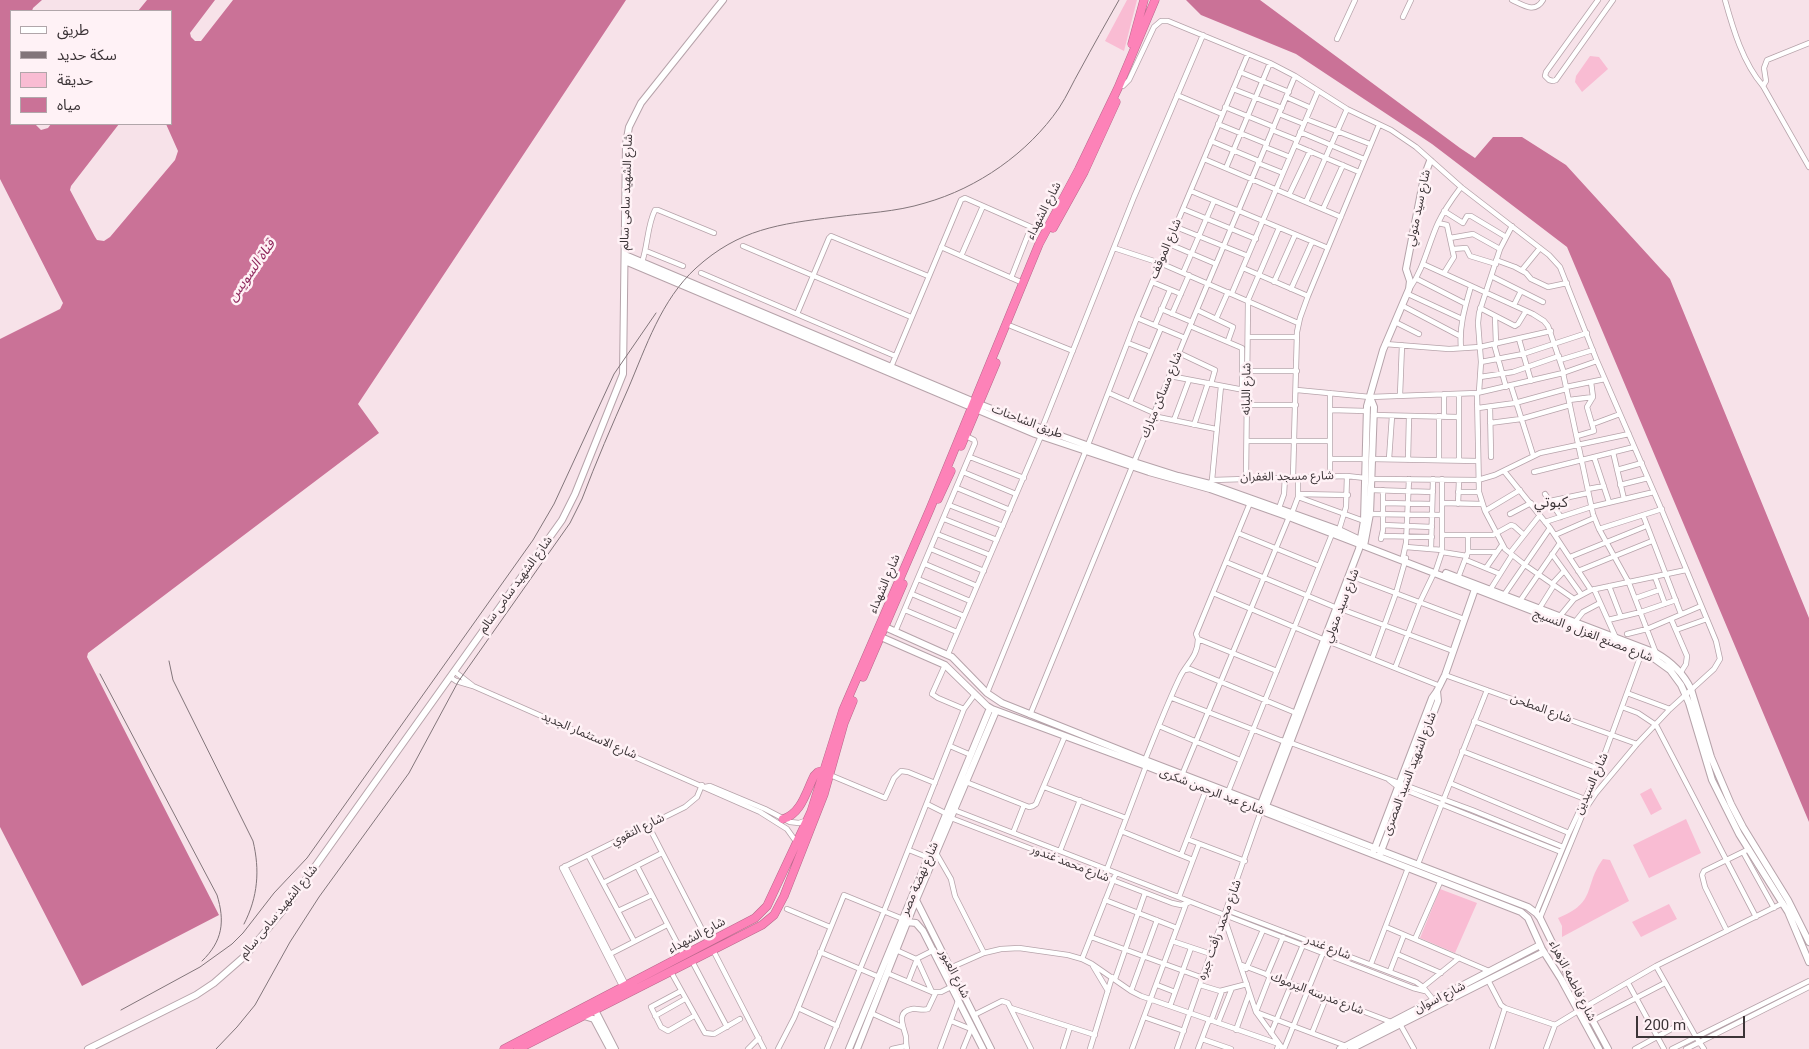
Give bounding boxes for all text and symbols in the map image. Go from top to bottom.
legend [10,10,172,125]
text: طريق [57,21,89,39]
text: سكة حديد [57,46,117,64]
text: حديقة [57,71,93,89]
text: مياه [57,96,81,114]
street label: شارع الشهيد سامى سالم [618,134,636,250]
street label: شارع سيد متولي [1404,168,1434,248]
street label: شارع الشهداء [1023,180,1065,242]
street label: شارع الموقف [1147,217,1185,281]
water label: قناة السويس [225,237,279,305]
street label: شارع مساكن مبارك [1138,350,1186,440]
street label: شارع اللبانه [1239,363,1255,415]
street label: طريق الشاحنات [989,402,1065,442]
street label: شارع مسجد الغفران [1240,469,1334,485]
district label: كبوتي [1534,494,1568,512]
street label: شارع الشهيد سامى سالم [476,534,556,636]
street label: شارع الشهداء [866,552,904,616]
street label: شارع سيد متولي [1321,567,1363,645]
street label: شارع مصنع الغزل و النسيج [1531,607,1655,665]
street label: شارع المطحن [1508,691,1574,727]
street label: شارع الاستثمار الجديد [539,709,639,763]
street label: شارع الشهيد السيد المصرى [1380,710,1440,838]
street label: شارع السيدين [1572,751,1612,817]
street label: شارع عبد الرحمن شكرى [1157,765,1267,819]
street label: شارع التقوي [609,811,667,849]
street label: شارع نهضة مصر [898,840,942,918]
street label: شارع محمد غندور [1029,842,1111,886]
street label: شارع الشهيد سامى سالم [237,862,321,962]
street label: شارع محمد رأفت جيره [1195,878,1245,982]
street label: شارع الشهداء [666,915,728,957]
street label: شارع غندر [1303,933,1353,963]
street label: شارع فاطمه الزهراء [1546,938,1598,1024]
street label: شارع العبور [936,947,972,1001]
street label: شارع مدرسه اليرموك [1268,970,1366,1018]
street label: شارع اسوان [1412,979,1468,1017]
scale bar [1639,1006,1748,1038]
text: 200 m [1644,1016,1686,1034]

